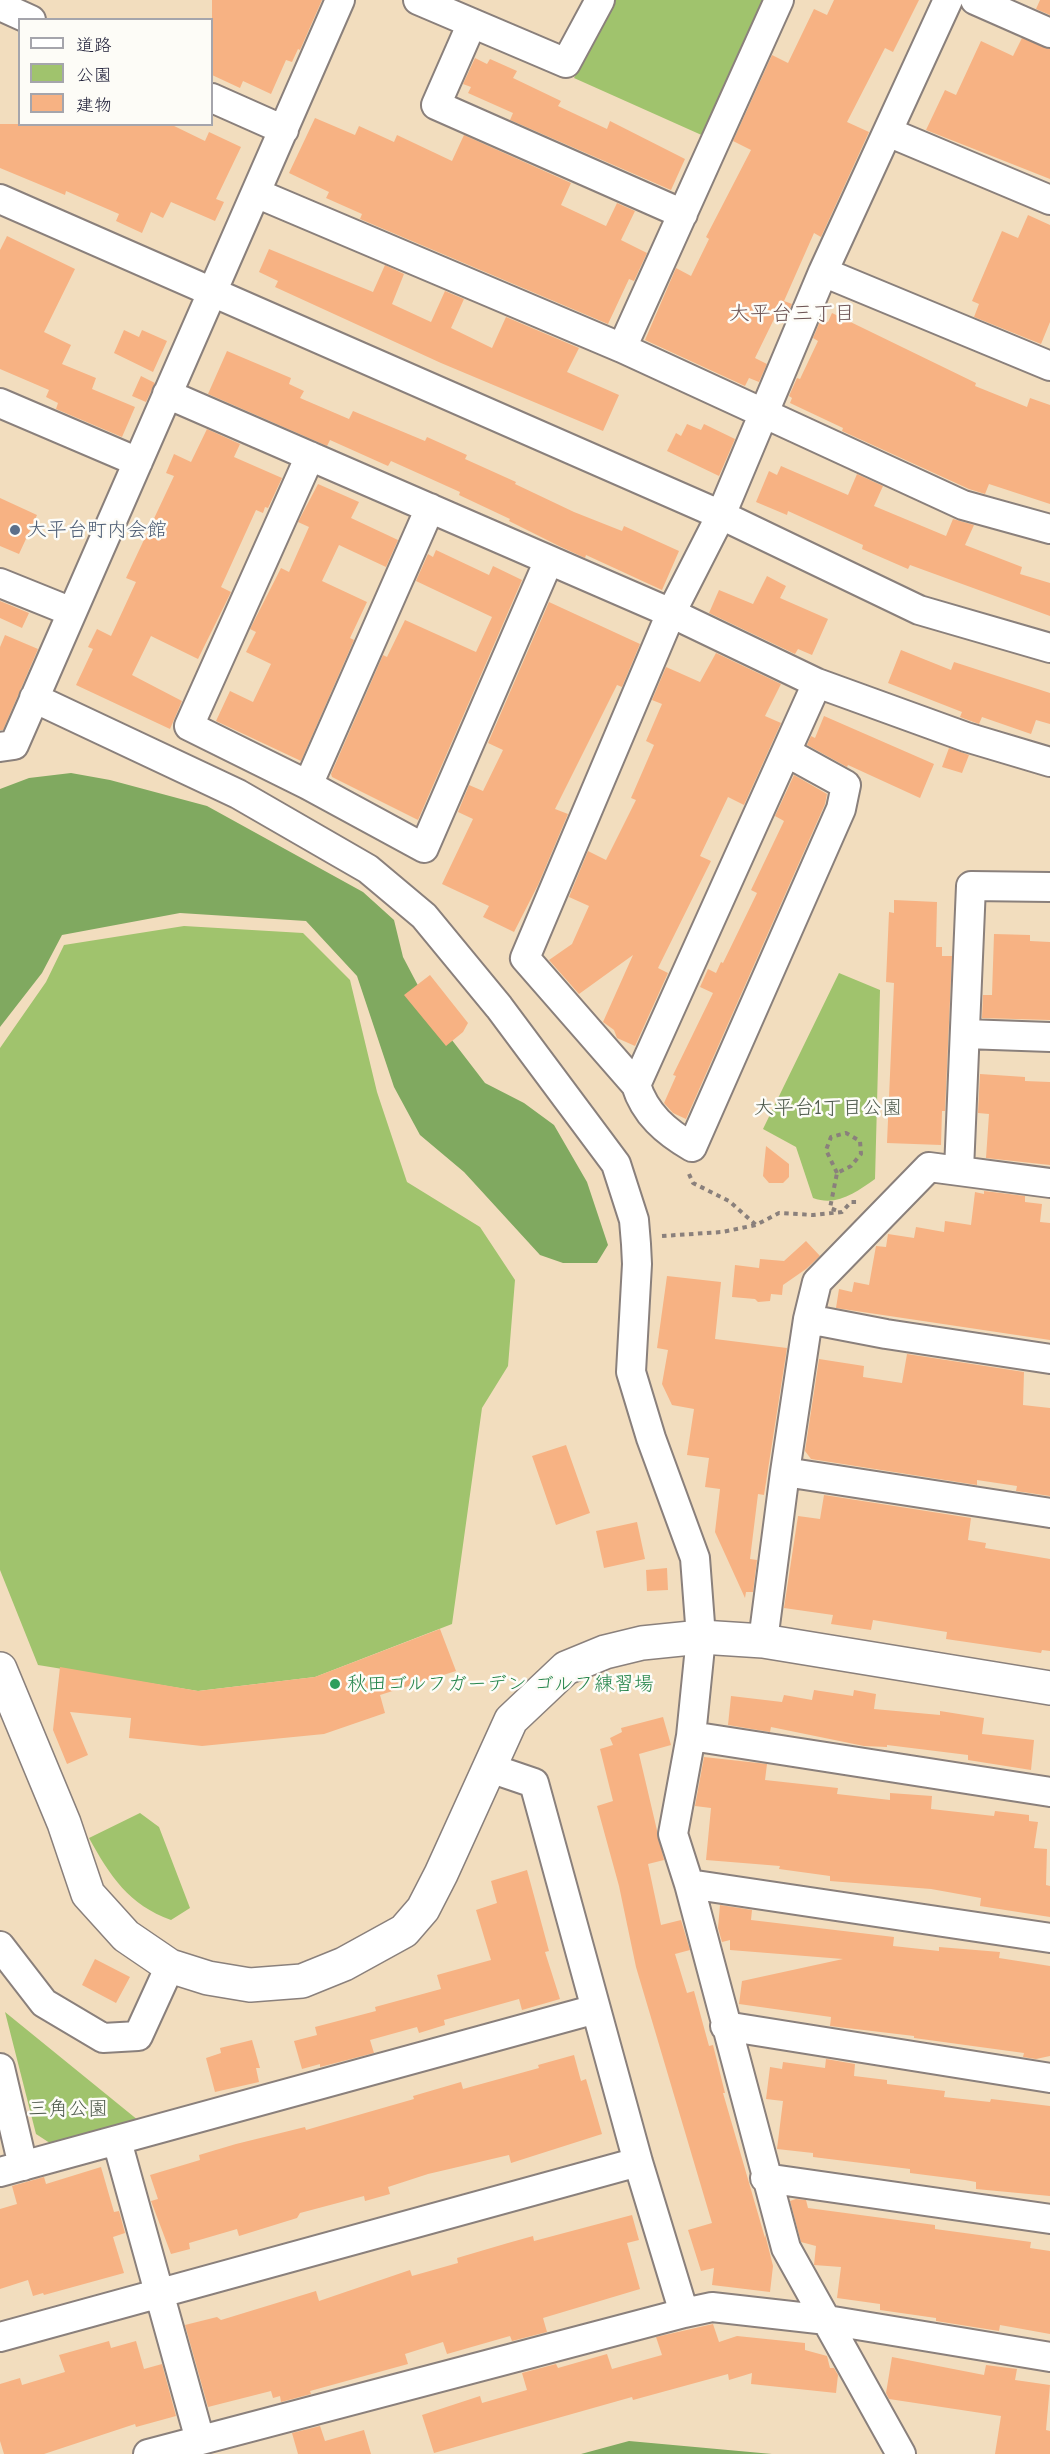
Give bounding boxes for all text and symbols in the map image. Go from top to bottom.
legend [18,18,213,126]
text: 道路 [76,35,112,56]
text: 公園 [76,65,112,86]
text: 建物 [76,95,112,116]
district label: 大平台三丁目 [729,301,855,327]
place label: 大平台町内会館 [27,518,167,542]
marker: 大平台町内会館 [8,523,22,537]
park label: 大平台1丁目公園 [754,1096,902,1120]
place label: 秋田ゴルフガーデン ゴルフ練習場 [347,1672,654,1696]
marker: 秋田ゴルフガーデン ゴルフ練習場 [328,1677,342,1691]
park label: 三角公園 [28,2097,108,2121]

